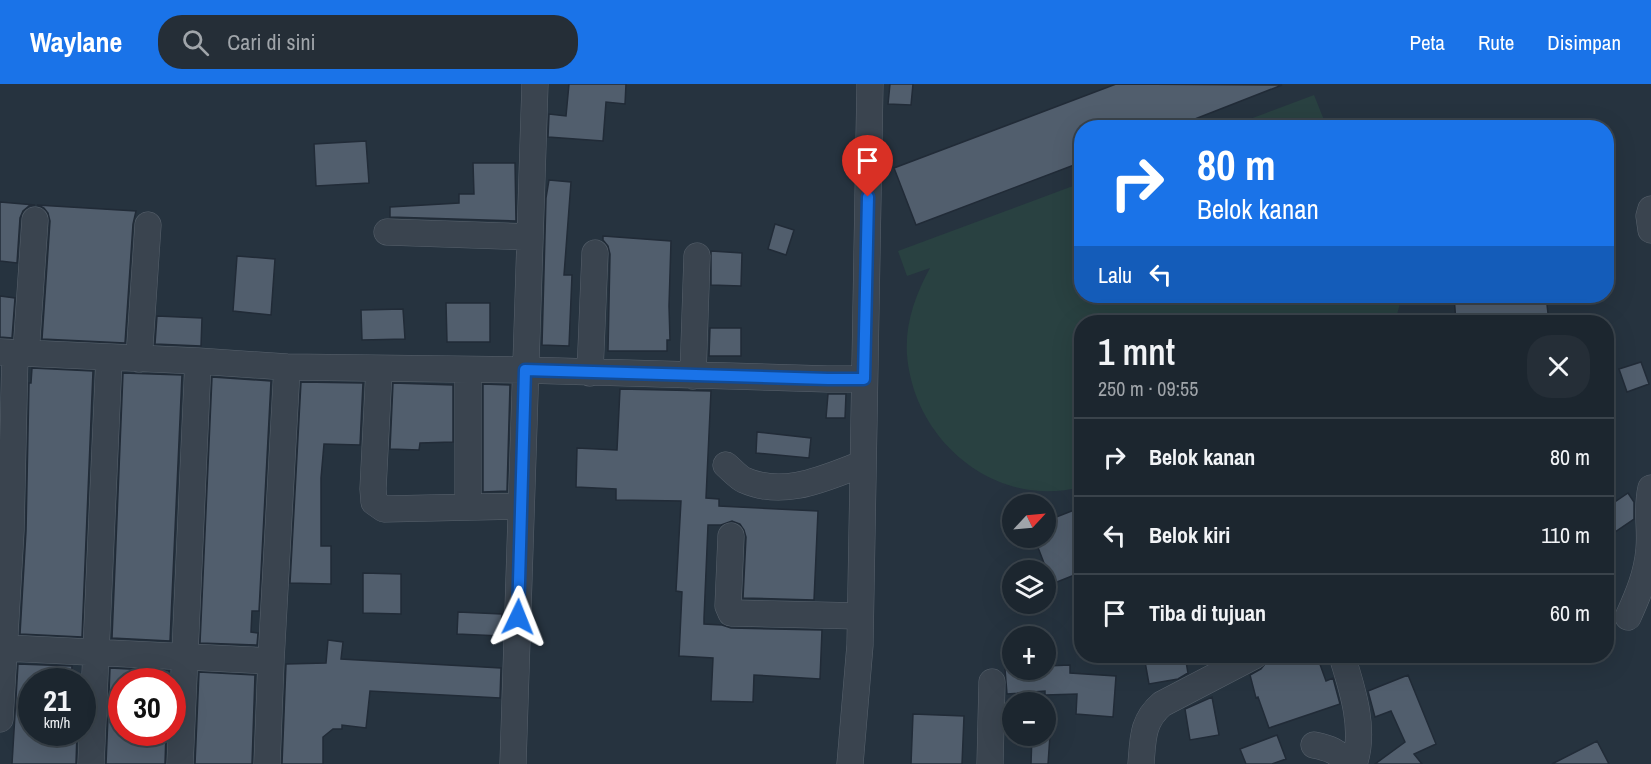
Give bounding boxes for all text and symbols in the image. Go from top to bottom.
search box [158,15,578,69]
text: Waylane [30,23,122,61]
icon: search [179,26,212,59]
text: Cari di sini [227,27,316,57]
text: Peta [1409,28,1445,57]
text: Rute [1478,28,1514,57]
text: Disimpan [1547,28,1621,57]
pin [842,135,893,197]
text: 80 m [1197,137,1276,193]
icon: arrive [851,144,884,177]
icon: right [1098,144,1176,222]
text: Belok kanan [1197,191,1319,227]
icon: left [1144,258,1177,291]
text: Lalu [1098,260,1132,290]
text: 1 mnt [1098,328,1175,376]
button: close [1527,335,1590,398]
text: 250 m · 09:55 [1098,375,1198,402]
icon: right [1098,441,1131,474]
text: Belok kanan [1149,442,1255,472]
text: 80 m [1550,442,1590,472]
north arrow [1002,494,1056,548]
map controls [1002,494,1056,746]
icon: left [1098,519,1131,552]
text: Belok kiri [1149,520,1230,550]
text: 110 m [1541,520,1590,550]
button: layers [1002,560,1056,614]
position arrow [486,585,550,649]
icon: arrive [1098,597,1131,630]
text: Tiba di tujuan [1149,598,1266,628]
text: 60 m [1550,598,1590,628]
button: + [1002,626,1056,680]
speed limit sign: 30 [108,668,186,746]
text: 21 [43,680,71,720]
button: − [1002,692,1056,746]
text: km/h [44,712,70,733]

